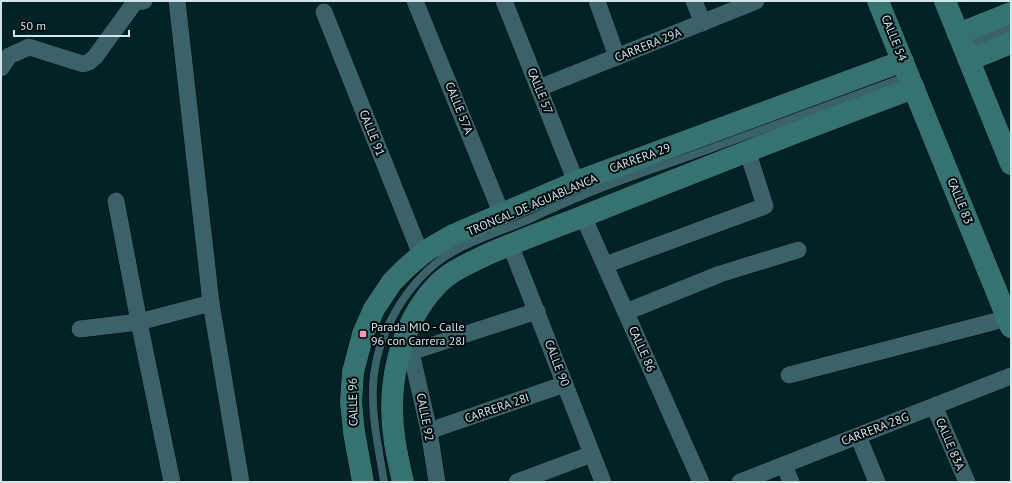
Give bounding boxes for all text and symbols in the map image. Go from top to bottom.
scale bar [14,12,129,38]
street label: CALLE 54 [878,12,911,64]
text: 50 m [20,18,46,33]
street label: CARRERA 29A [612,24,684,65]
street label: CALLE 57 [524,65,557,116]
street label: CALLE 57A [442,80,477,136]
street label: CALLE 91 [356,107,389,158]
street label: CARRERA 29 [607,140,672,176]
street label: TRONCAL DE AGUABLANCA [464,170,599,239]
street label: CALLE 83 [944,175,977,226]
place label: Parada MIO - Calle 96 con Carrera 28J [371,319,465,348]
street label: CALLE 86 [626,324,659,374]
marker: Parada MIO - Calle 96 con Carrera 28J [358,329,368,339]
street label: CALLE 90 [542,337,573,389]
street label: CALLE 96 [345,378,360,426]
street label: CARRERA 28I [463,389,531,426]
street label: CALLE 92 [413,392,437,442]
street label: CARRERA 28G [839,409,911,448]
street label: CALLE 83A [933,415,968,472]

